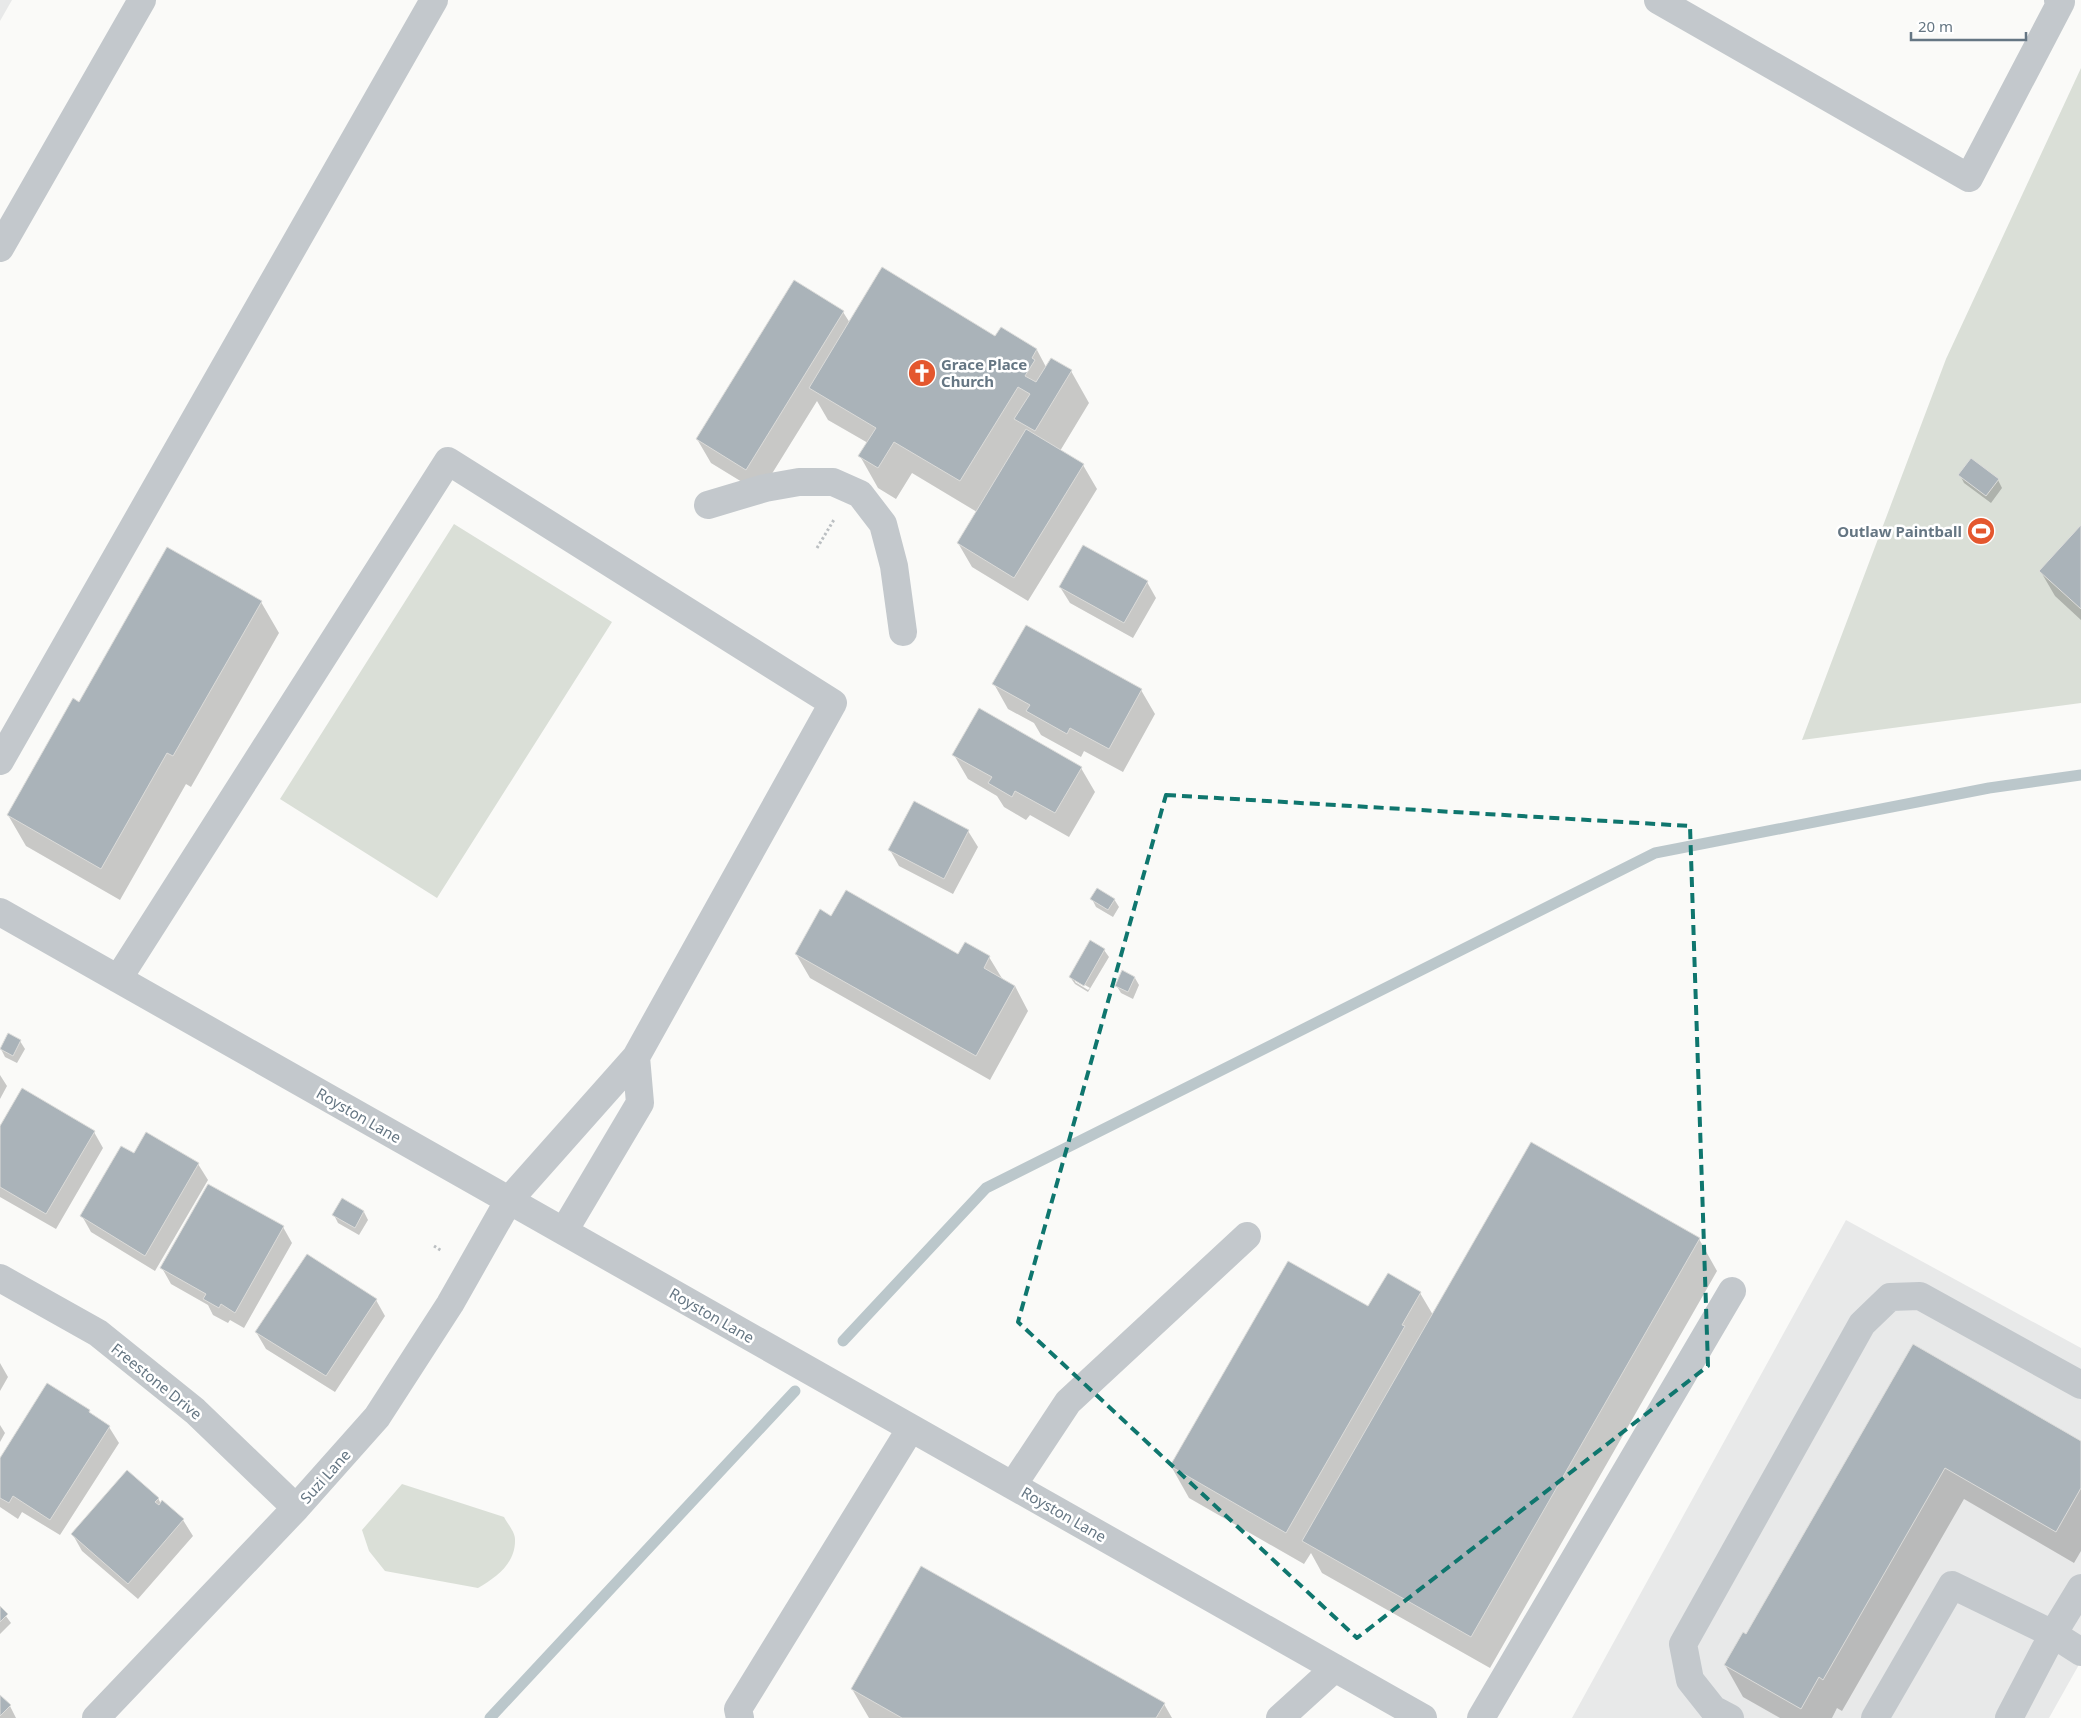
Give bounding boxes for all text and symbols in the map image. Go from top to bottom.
scale bar [1911,10,2026,42]
text: 20 m [1918,16,1953,36]
place label: Grace Place Church [941,354,1027,391]
church icon: Grace Place Church [907,358,937,388]
sports icon: Outlaw Paintball [1966,516,1996,546]
place label: Outlaw Paintball [1837,521,1962,541]
street label: Royston Lane [313,1083,405,1147]
street label: Royston Lane [666,1283,758,1347]
street label: Freestone Drive [108,1338,206,1424]
street label: Suzi Lane [295,1445,355,1507]
street label: Royston Lane [1018,1482,1110,1546]

